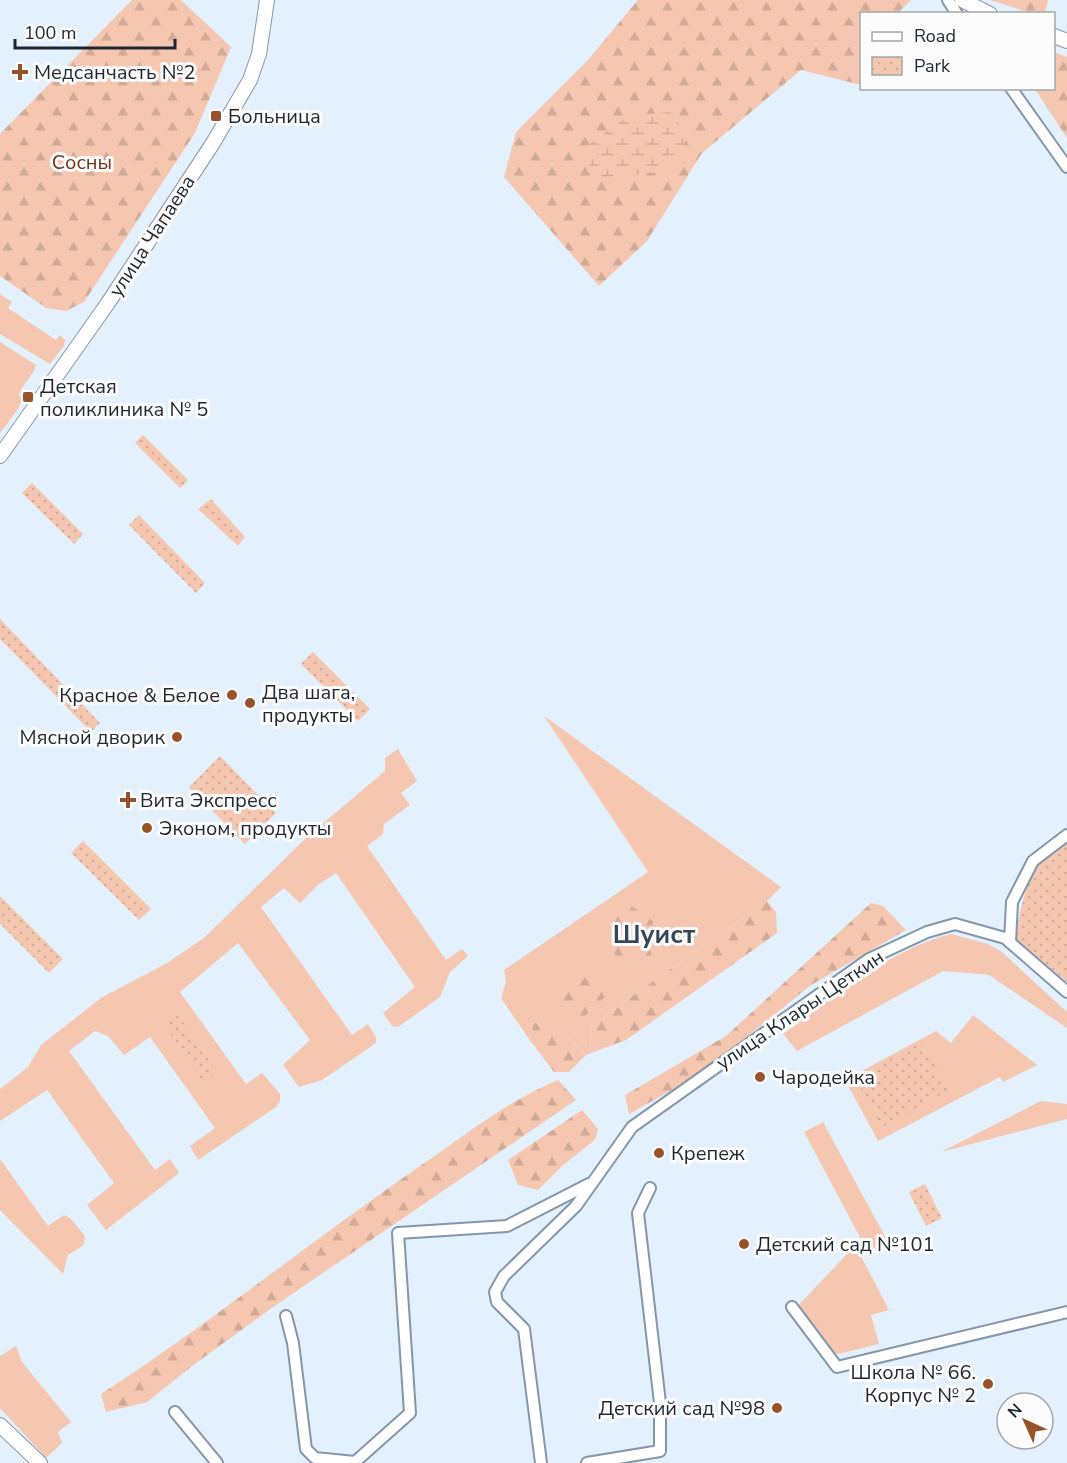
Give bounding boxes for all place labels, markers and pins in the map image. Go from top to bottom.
place label: Медсанчасть №2 [34,59,195,86]
marker: Медсанчасть №2 [11,63,29,81]
place label: Больница [228,103,321,130]
marker: Больница [209,109,223,123]
place label: Детская поликлиника № 5 [40,373,208,423]
marker: Детская поликлиника № 5 [21,390,35,404]
place label: Два шага, продукты [262,679,355,729]
place label: Красное & Белое [59,682,220,709]
marker: Красное & Белое [225,688,239,702]
marker: Два шага, продукты [243,696,257,710]
place label: Мясной дворик [20,724,165,751]
marker: Мясной дворик [170,730,184,744]
place label: Вита Экспресс [140,787,277,814]
marker: Вита Экспресс [121,793,135,807]
place label: Эконом, продукты [159,815,331,842]
marker: Эконом, продукты [140,821,154,835]
place label: Чародейка [772,1064,875,1091]
marker: Чародейка [753,1070,767,1084]
place label: Крепеж [671,1140,745,1167]
marker: Крепеж [652,1146,666,1160]
place label: Детский сад №101 [756,1231,935,1258]
marker: Детский сад №101 [737,1237,751,1251]
place label: Школа № 66. Корпус № 2 [851,1359,976,1409]
marker: Школа № 66. Корпус № 2 [981,1377,995,1391]
place label: Детский сад №98 [598,1395,765,1422]
marker: Детский сад №98 [770,1401,784,1415]

